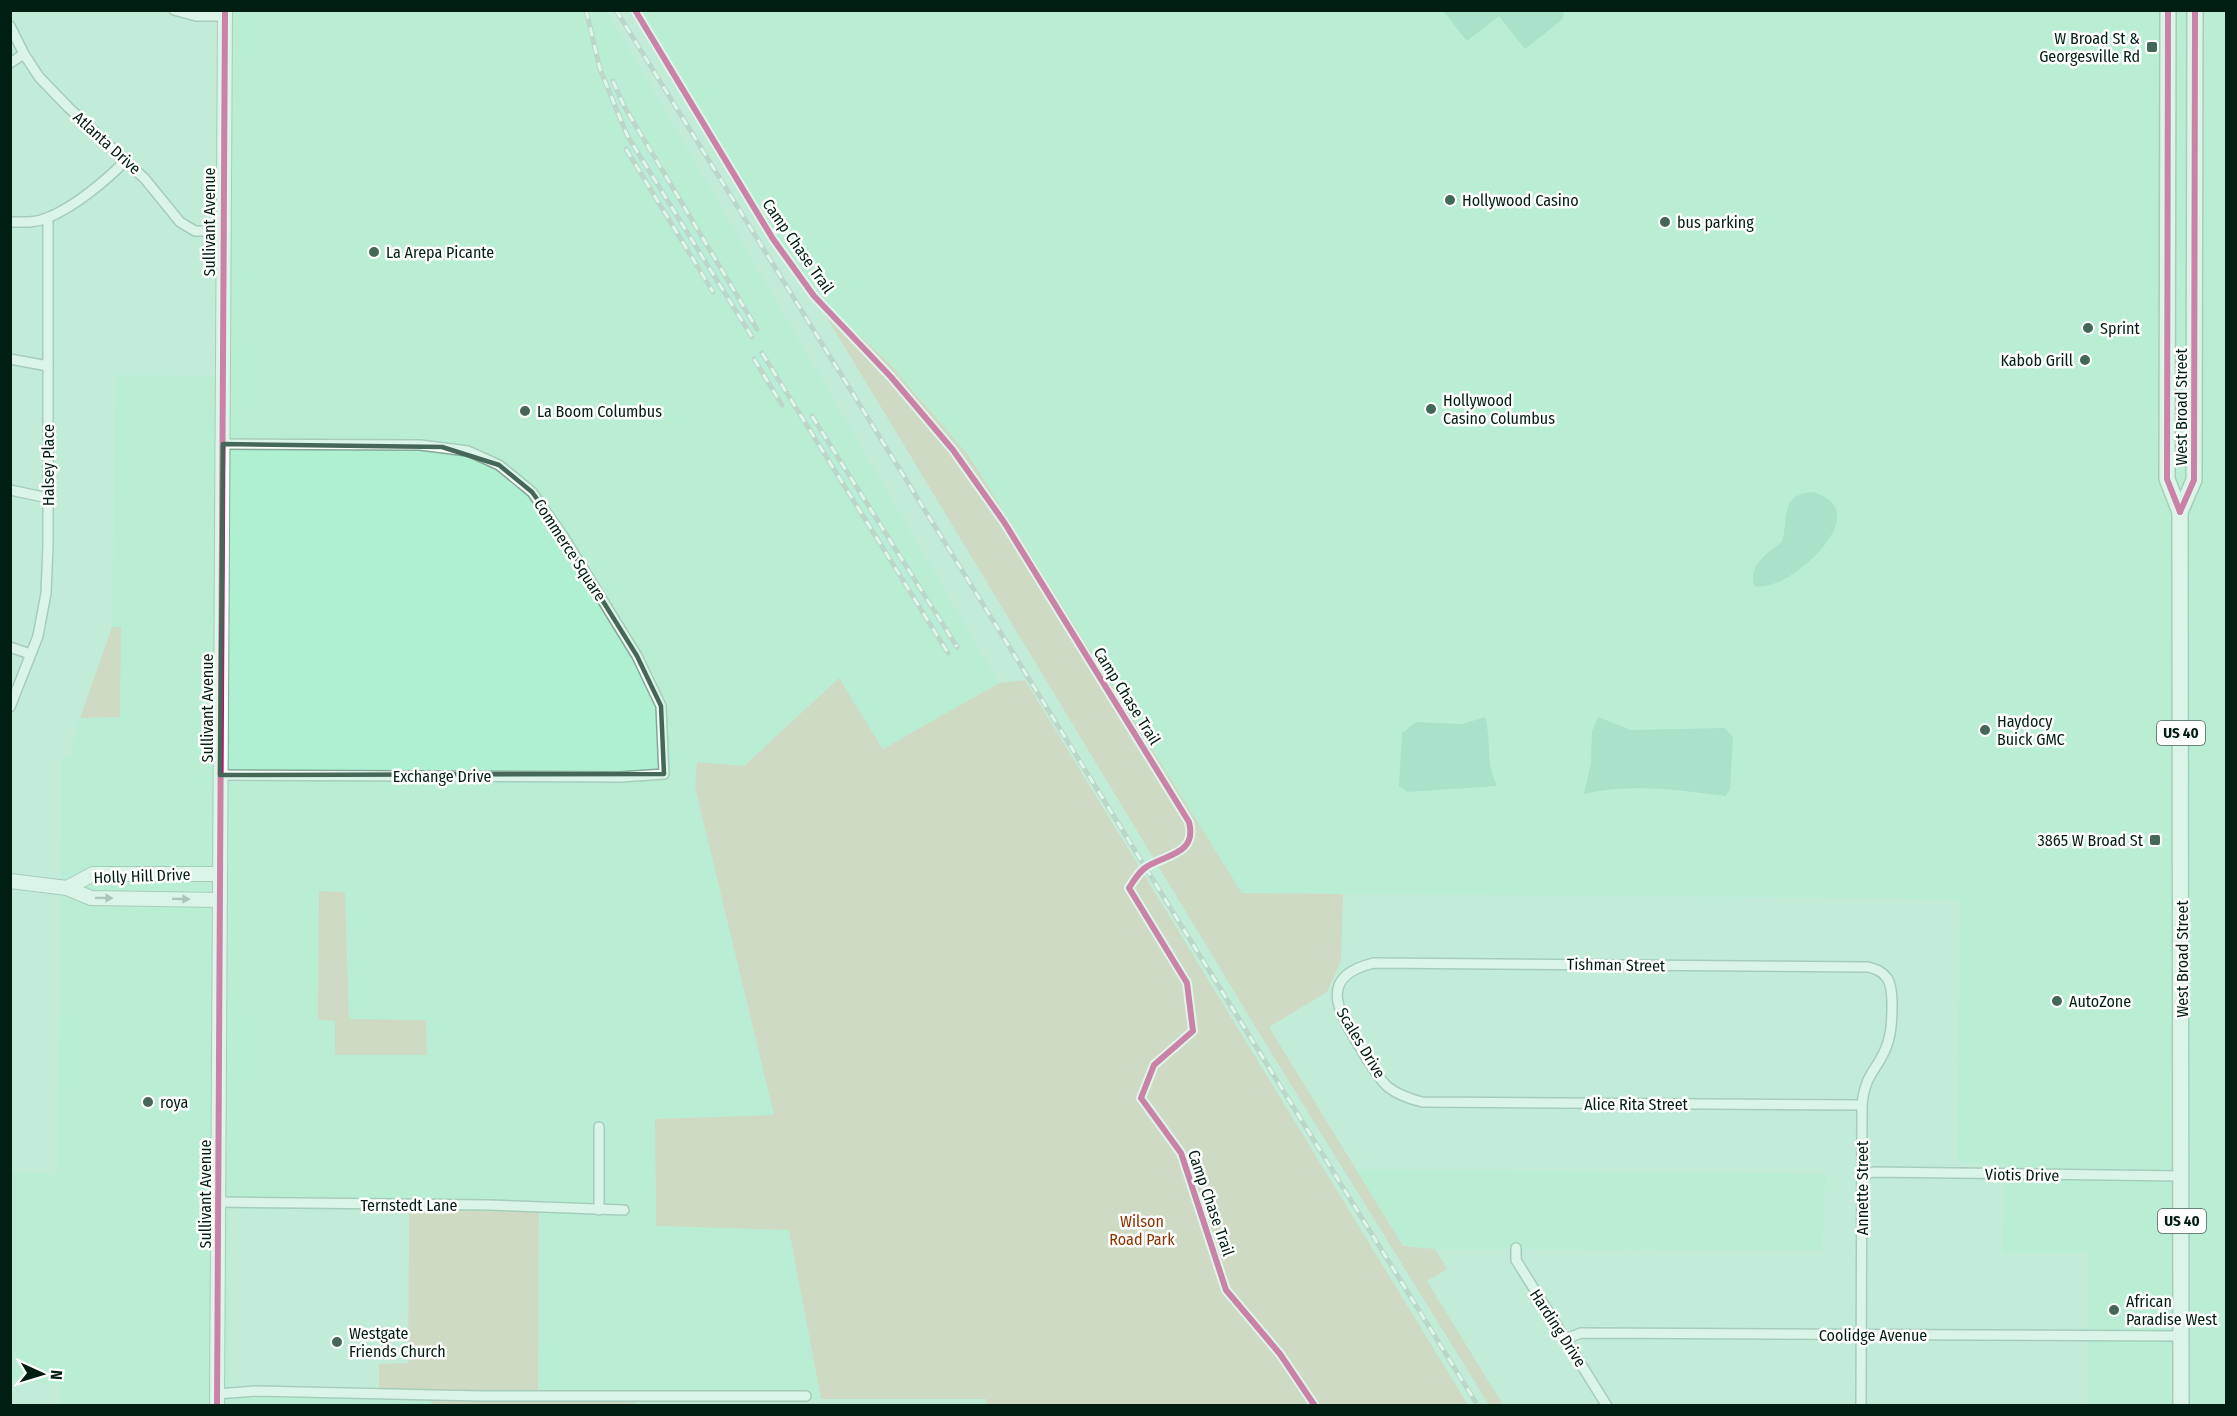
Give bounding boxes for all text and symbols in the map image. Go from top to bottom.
place label: W Broad St & Georgesville Rd [2039,29,2140,66]
marker: W Broad St & Georgesville Rd [2145,40,2159,54]
street label: Atlanta Drive [69,108,145,178]
street label: Sullivant Avenue [200,167,219,277]
place label: Hollywood Casino [1462,191,1579,210]
marker: Hollywood Casino [1443,193,1457,207]
street label: Camp Chase Trail [758,195,838,297]
place label: bus parking [1677,213,1754,232]
marker: bus parking [1658,215,1672,229]
place label: La Arepa Picante [386,243,494,262]
marker: La Arepa Picante [367,245,381,259]
place label: Sprint [2100,319,2140,338]
marker: Sprint [2081,321,2095,335]
street label: West Broad Street [2172,348,2191,466]
place label: Kabob Grill [2000,351,2073,370]
marker: Kabob Grill [2078,353,2092,367]
place label: Hollywood Casino Columbus [1443,391,1555,428]
place label: La Boom Columbus [537,402,662,421]
marker: Hollywood Casino Columbus [1424,402,1438,416]
marker: La Boom Columbus [518,404,532,418]
street label: Halsey Place [39,424,58,506]
street label: Commerce Square [530,495,610,605]
street label: Camp Chase Trail [1089,644,1165,748]
street label: Sullivant Avenue [198,653,217,763]
place label: Haydocy Buick GMC [1997,712,2065,749]
road number: US 40 [2157,721,2205,745]
marker: Haydocy Buick GMC [1978,723,1992,737]
street label: Exchange Drive [393,767,491,786]
place label: 3865 W Broad St [2038,831,2144,850]
marker: 3865 W Broad St [2148,833,2162,847]
street label: Holly Hill Drive [93,865,191,887]
one-way arrow [94,893,113,903]
one-way arrow [172,894,191,904]
street label: West Broad Street [2173,900,2192,1018]
street label: Tishman Street [1567,955,1666,975]
place label: AutoZone [2069,992,2131,1011]
marker: AutoZone [2050,994,2064,1008]
street label: Scales Drive [1333,1004,1389,1082]
place label: roya [160,1093,188,1112]
marker: roya [141,1095,155,1109]
street label: Alice Rita Street [1584,1095,1689,1114]
street label: Sullivant Avenue [196,1139,215,1249]
street label: Annette Street [1853,1140,1872,1235]
street label: Camp Chase Trail [1184,1147,1238,1259]
street label: Viotis Drive [1985,1165,2059,1185]
street label: Ternstedt Lane [361,1196,458,1215]
road number: US 40 [2158,1209,2206,1233]
park label: Wilson Road Park [1109,1212,1175,1249]
street label: Harding Drive [1526,1286,1590,1371]
place label: African Paradise West [2126,1292,2218,1329]
marker: African Paradise West [2107,1303,2121,1317]
place label: Westgate Friends Church [349,1324,446,1361]
street label: Coolidge Avenue [1819,1326,1927,1345]
marker: Westgate Friends Church [330,1335,344,1349]
north arrow [12,1344,72,1404]
text: N [47,1370,66,1380]

